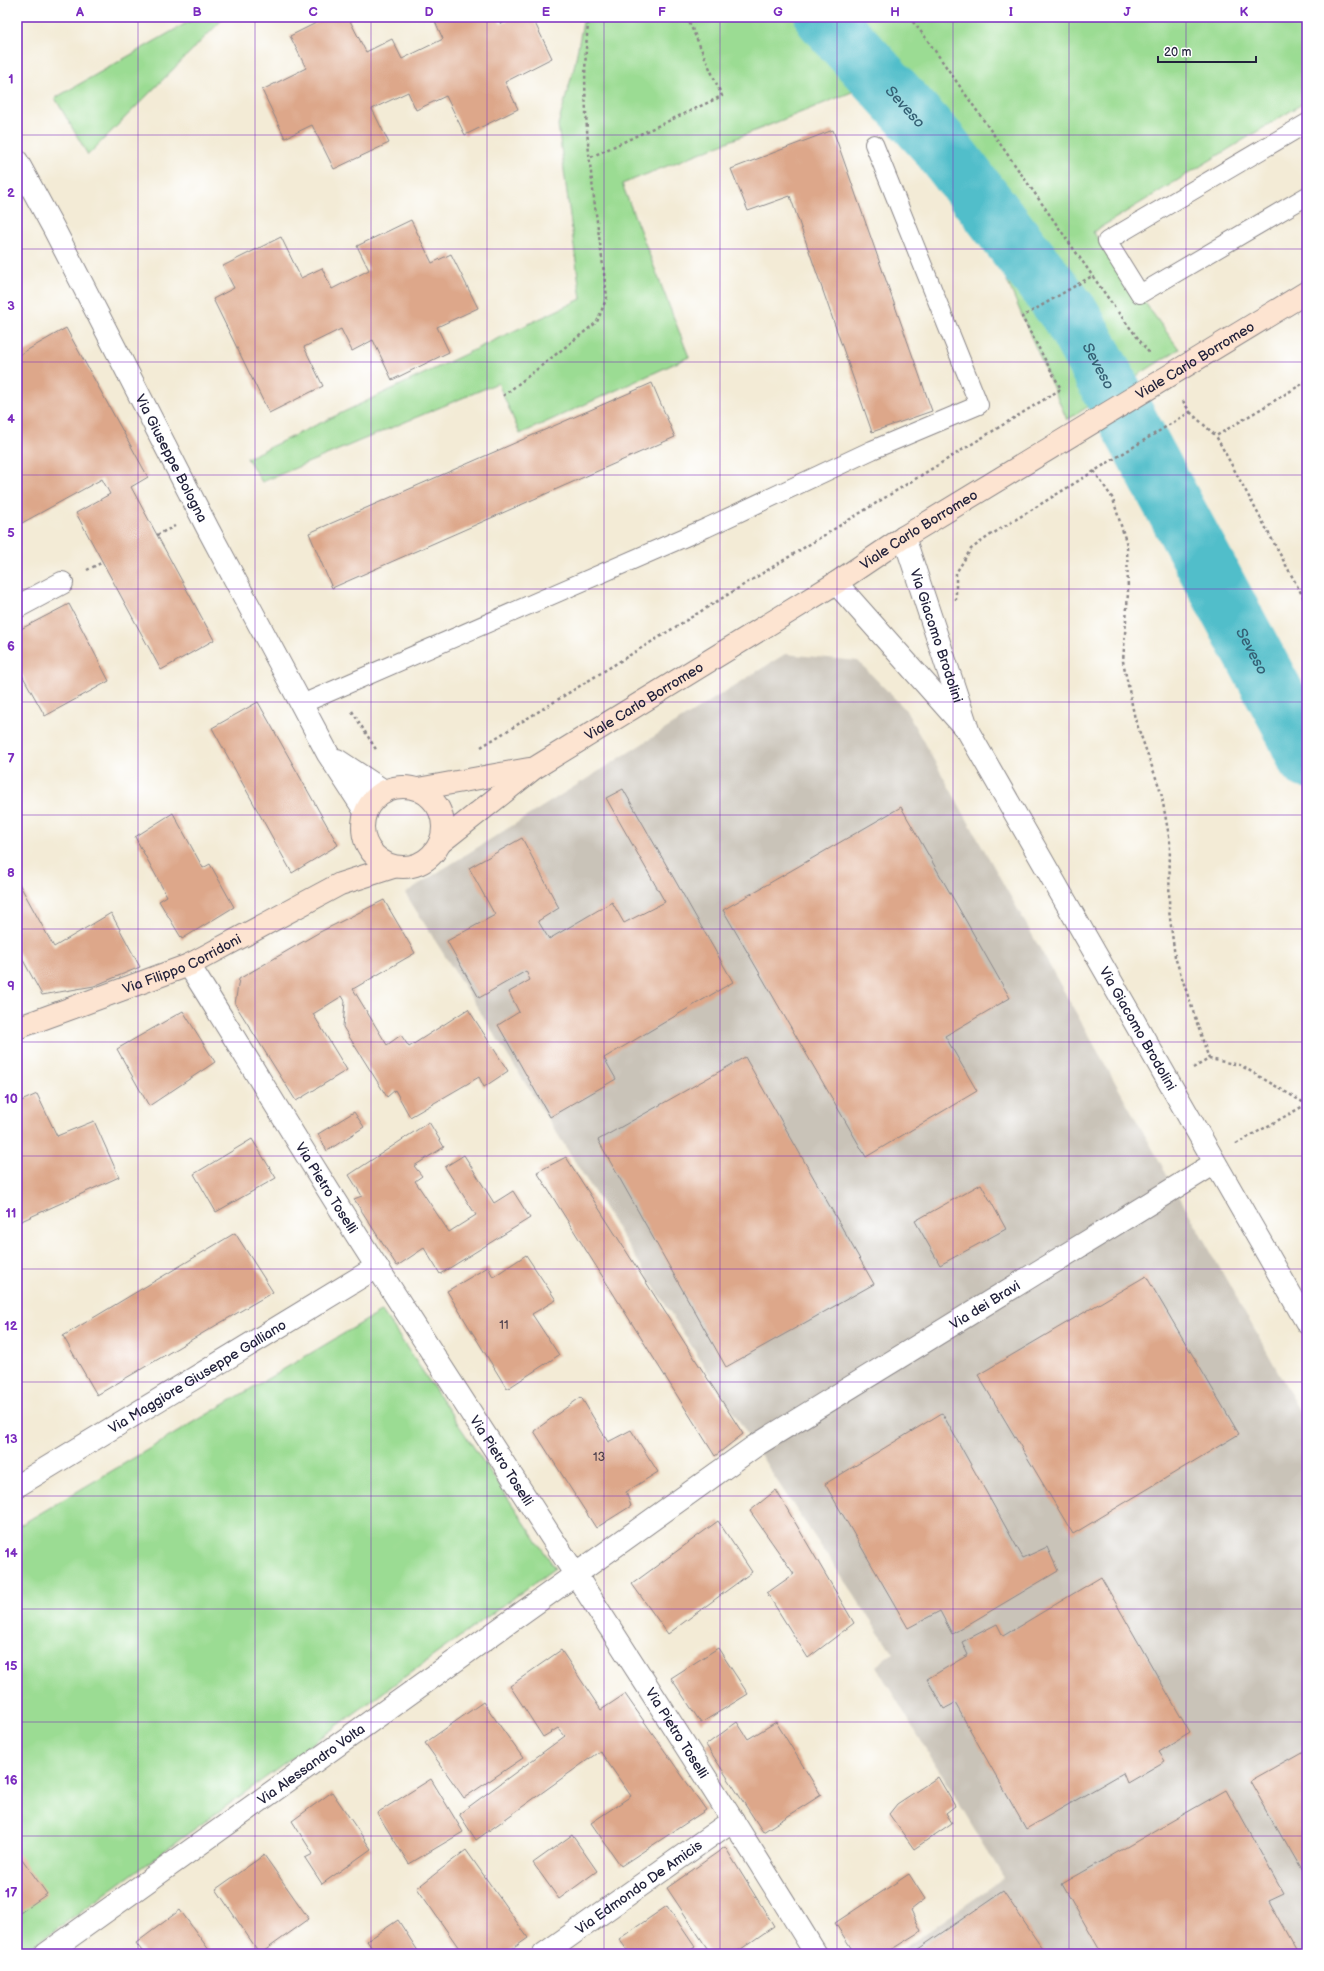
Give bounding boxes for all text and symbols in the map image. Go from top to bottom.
text: A [75,4,84,20]
text: B [192,4,202,20]
text: C [308,4,318,20]
text: D [424,4,434,20]
text: E [542,4,551,20]
text: F [658,4,666,20]
text: G [773,4,783,20]
text: H [890,4,900,20]
text: I [1009,4,1013,20]
text: J [1123,4,1131,20]
text: K [1240,4,1249,20]
scale bar [1158,38,1256,64]
text: 20 m [1164,45,1191,60]
text: 1 [8,71,14,87]
water label: Seveso [881,82,929,132]
text: 2 [7,185,15,201]
text: 3 [7,298,15,314]
street label: Viale Carlo Borromeo [1133,318,1258,403]
water label: Seveso [1078,339,1118,393]
street label: Via Giuseppe Bologna [131,392,211,525]
text: 4 [7,411,15,427]
street label: Viale Carlo Borromeo [857,486,981,573]
text: 5 [7,525,15,541]
street label: Via Giacomo Brodolini [906,567,966,705]
water label: Seveso [1231,625,1272,678]
text: 6 [7,638,15,654]
street label: Viale Carlo Borromeo [582,659,707,744]
text: 7 [7,751,15,767]
text: 8 [7,865,15,881]
street label: Via Filippo Corridoni [120,931,244,998]
street label: Via Giacomo Brodolini [1096,964,1180,1094]
text: 9 [7,978,15,994]
text: 10 [4,1091,18,1107]
street label: Via Pietro Toselli [292,1139,361,1237]
text: 11 [6,1205,16,1221]
street label: Via dei Bravi [947,1277,1023,1333]
street label: Via Maggiore Giuseppe Galliano [106,1316,290,1437]
text: 12 [4,1318,18,1334]
house number: 11 [499,1318,509,1333]
street label: Via Pietro Toselli [466,1412,537,1509]
text: 13 [4,1431,18,1447]
house number: 13 [593,1450,605,1465]
text: 14 [4,1545,18,1561]
text: 15 [5,1658,18,1674]
street label: Via Pietro Toselli [642,1685,712,1782]
street label: Via Alessandro Volta [254,1720,368,1809]
text: 16 [4,1772,18,1788]
street label: Via Edmondo De Amicis [572,1837,706,1938]
text: 17 [5,1885,17,1901]

